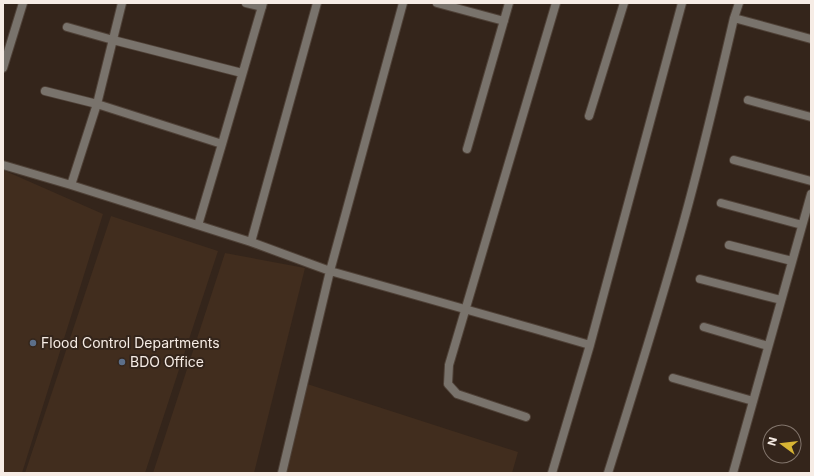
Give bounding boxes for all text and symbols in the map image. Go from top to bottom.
place label: Flood Control Departments [41,334,220,351]
marker: Flood Control Departments [28,338,38,348]
place label: BDO Office [130,353,204,370]
marker: BDO Office [117,357,127,367]
north arrow [762,424,802,464]
text: N [764,436,780,447]

